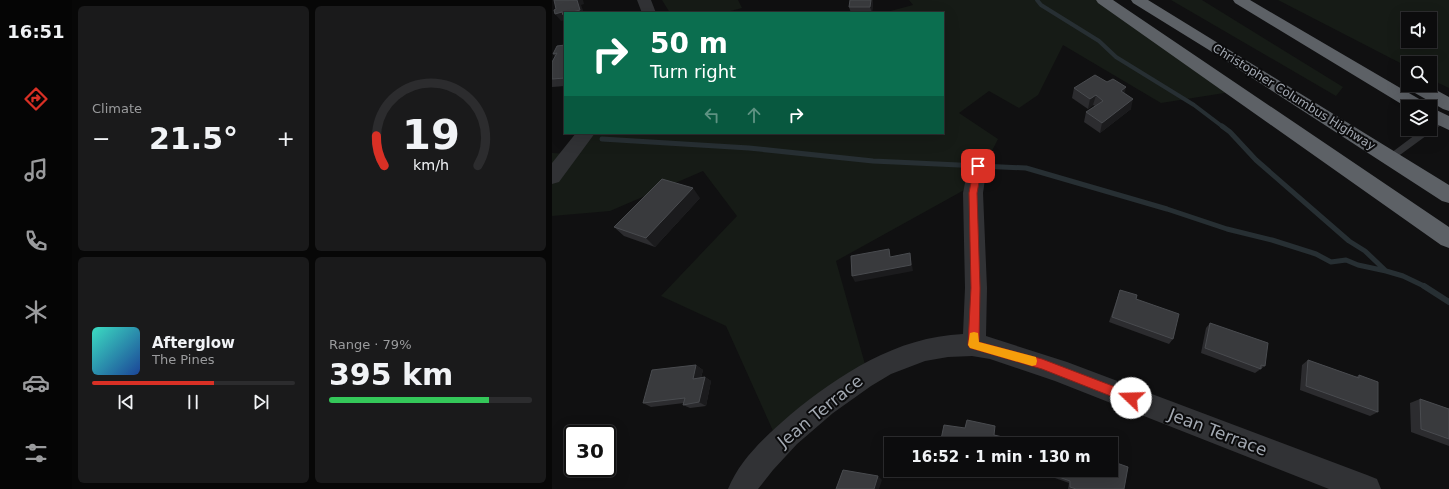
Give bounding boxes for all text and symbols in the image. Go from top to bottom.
map controls [1401,12,1437,136]
button: sound [1401,12,1437,48]
text: 16:51 [7,21,65,42]
text: 50 m [650,27,728,60]
icon: right [584,28,636,80]
street label: Christopher Columbus Highway [1210,41,1378,153]
button: search [1401,56,1437,92]
text: Turn right [650,61,736,82]
icon: directions [22,85,50,113]
button: layers [1401,100,1437,136]
text: Climate [92,101,142,116]
icon: left [701,104,723,126]
icon: ahead [743,104,765,126]
icon: right [785,104,807,126]
text: 19 [402,110,459,159]
text: 21.5° [149,121,238,156]
text: − [92,126,110,151]
text: + [277,126,295,151]
pin [961,149,995,183]
icon: arrive [967,155,989,177]
icon: music [22,156,50,184]
text: km/h [412,157,449,173]
icon: phone [22,227,50,255]
icon: climate [22,298,50,326]
text: Afterglow [152,334,235,352]
text: Range · 79% [329,337,412,352]
text: The Pines [152,352,215,367]
text: 395 km [329,357,453,392]
icon: car [22,369,50,397]
street label: Jean Terrace [773,371,867,452]
position arrow [1110,377,1152,419]
icon: previous [115,391,137,413]
icon: pause [182,391,204,413]
icon: next [250,391,272,413]
street label: Jean Terrace [1165,404,1270,460]
speed limit sign: 30 [564,425,616,477]
icon: filters [22,439,50,467]
text: 16:52 · 1 min · 130 m [911,448,1091,466]

